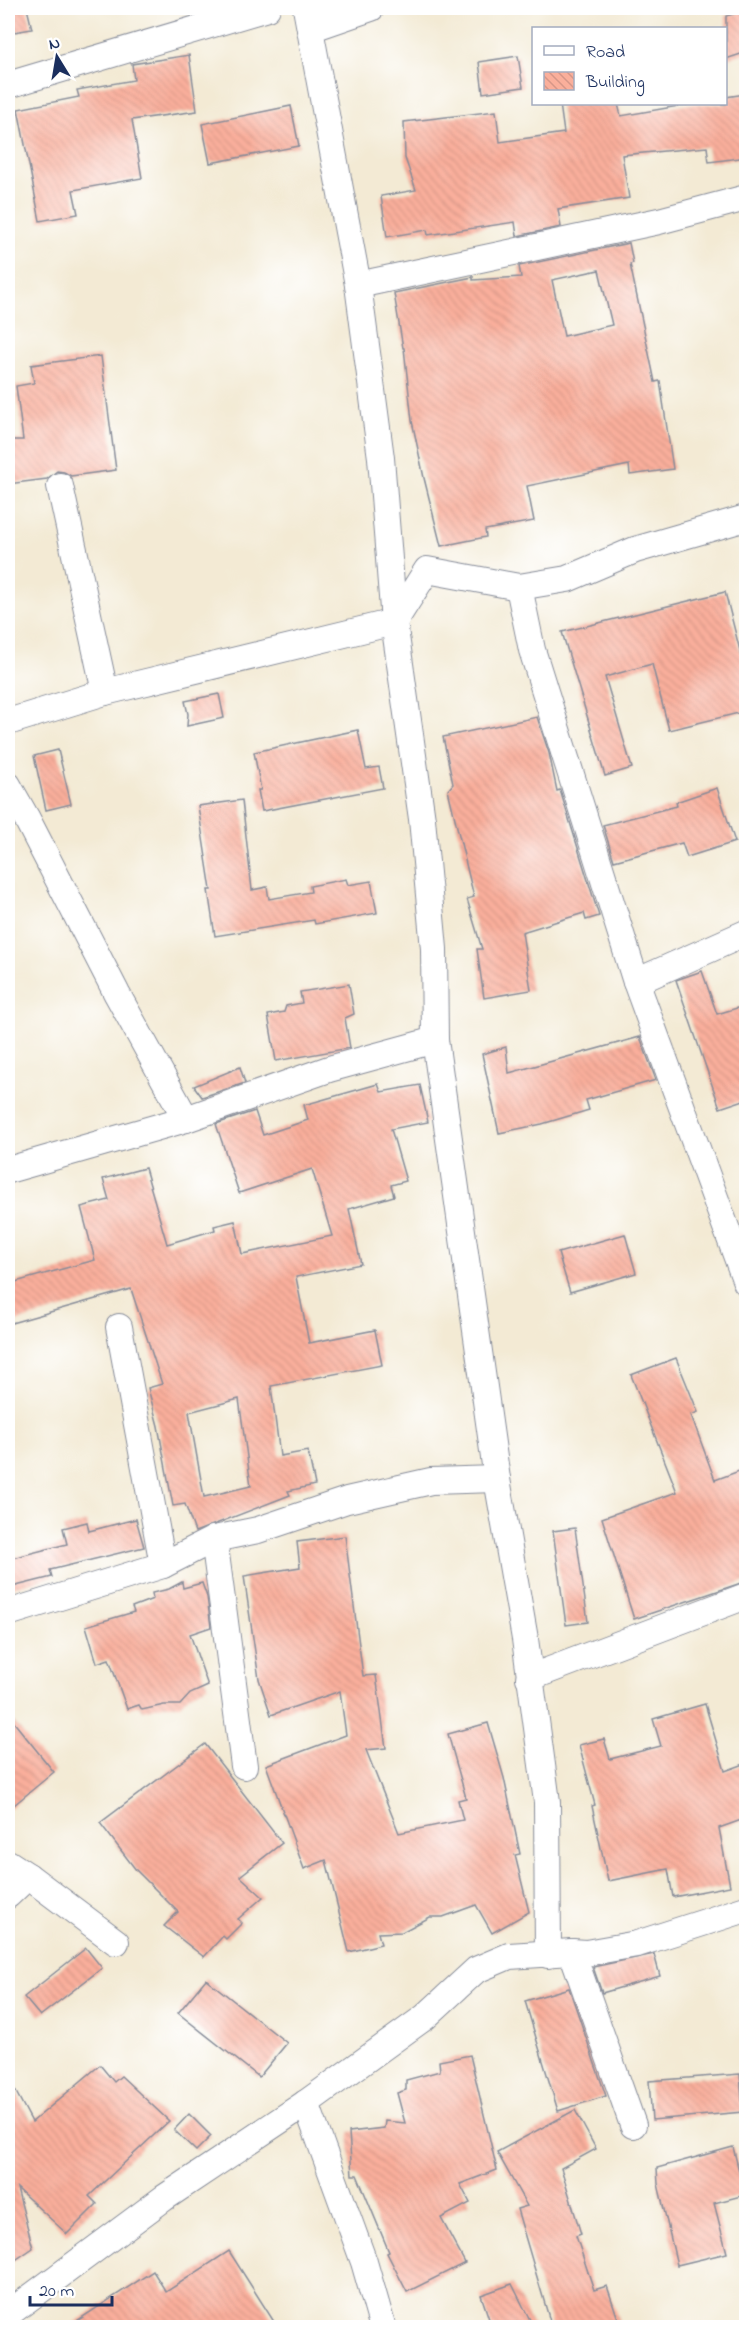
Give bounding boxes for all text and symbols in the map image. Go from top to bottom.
north arrow [27,27,87,87]
legend [532,27,727,105]
text: N [47,31,62,57]
text: Road [586,40,625,66]
text: Building [585,70,645,97]
scale bar [30,2269,112,2307]
text: 20 m [39,2279,74,2305]

